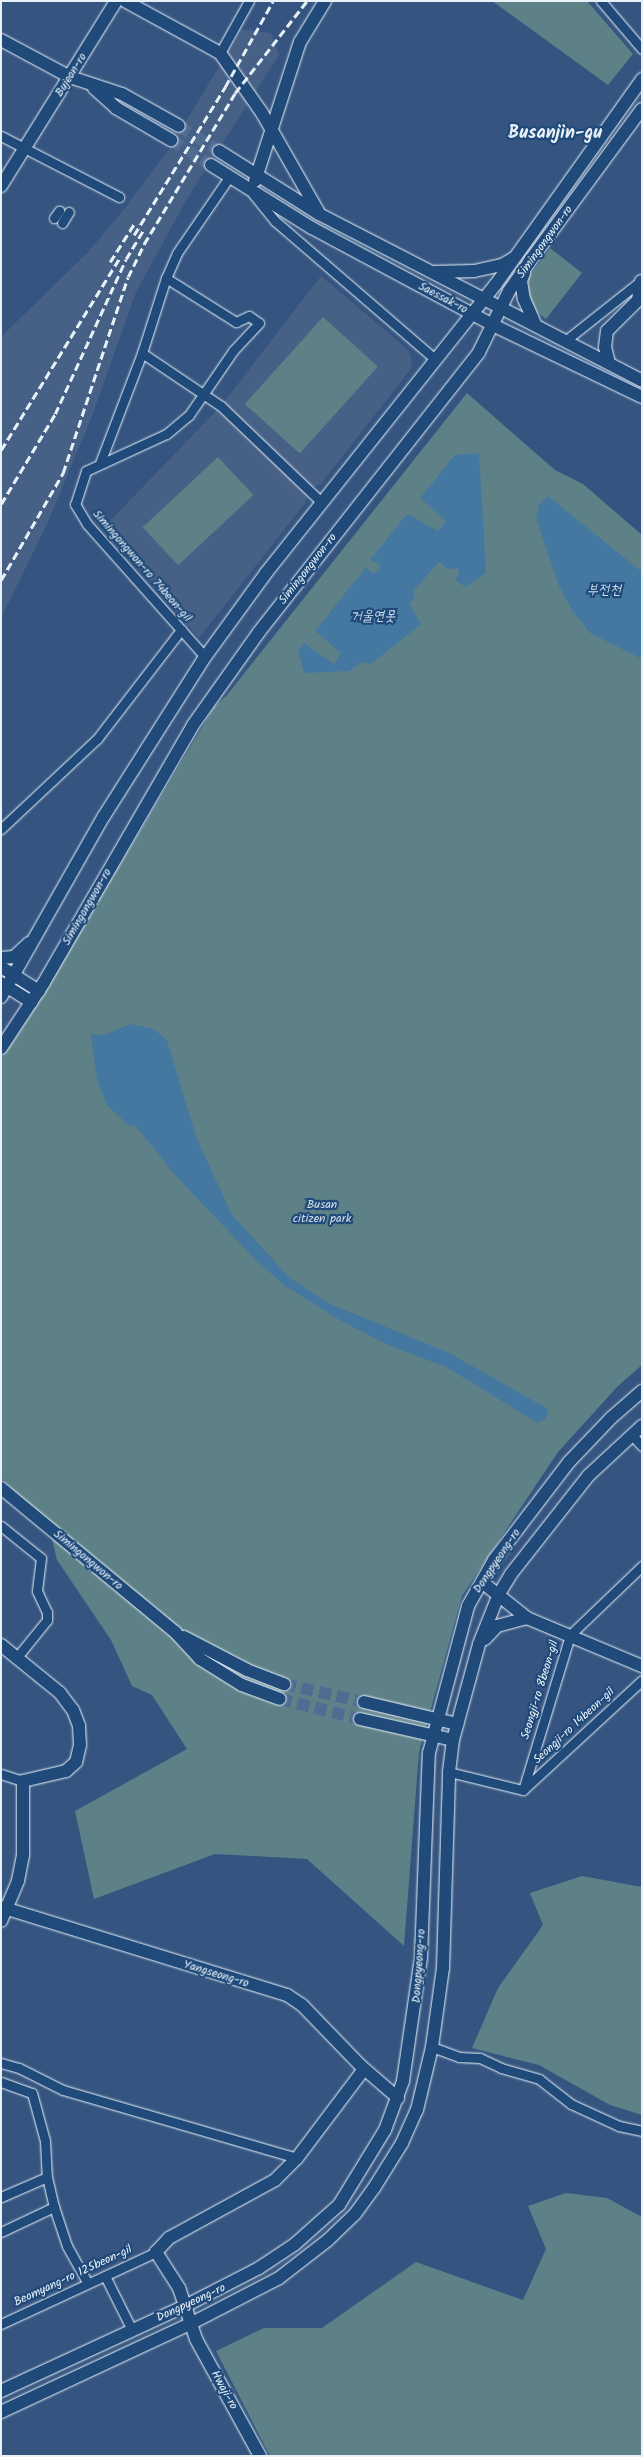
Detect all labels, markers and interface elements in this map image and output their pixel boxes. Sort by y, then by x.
street label: Bujeon-ro [52,51,90,99]
district label: Busanjin-gu [508,123,602,145]
street label: Simingongwon-ro [514,203,576,281]
street label: Saessak-ro [416,279,470,317]
street label: Simingongwon-ro 74beon-gil [89,507,195,625]
street label: Simingongwon-ro [276,531,340,607]
water label: 부전천 [587,582,621,598]
water label: 거울연못 [350,608,396,624]
street label: Simingongwon-ro [59,866,115,948]
park label: Busan citizen park [293,1198,351,1226]
street label: Dongpyeong-ro [470,1526,524,1596]
street label: Simingongwon-ro [50,1527,126,1593]
street label: Seongji-ro 8beon-gil [518,1639,562,1741]
street label: Seongji-ro 14beon-gil [530,1685,618,1767]
street label: Dongpyeong-ro [409,1928,429,2004]
street label: Yangseong-ro [182,1957,250,1991]
street label: Beomyang-ro 125beon-gil [12,2242,134,2310]
street label: Dongpyeong-ro [154,2281,228,2325]
street label: Hwaji-ro [207,2368,241,2412]

